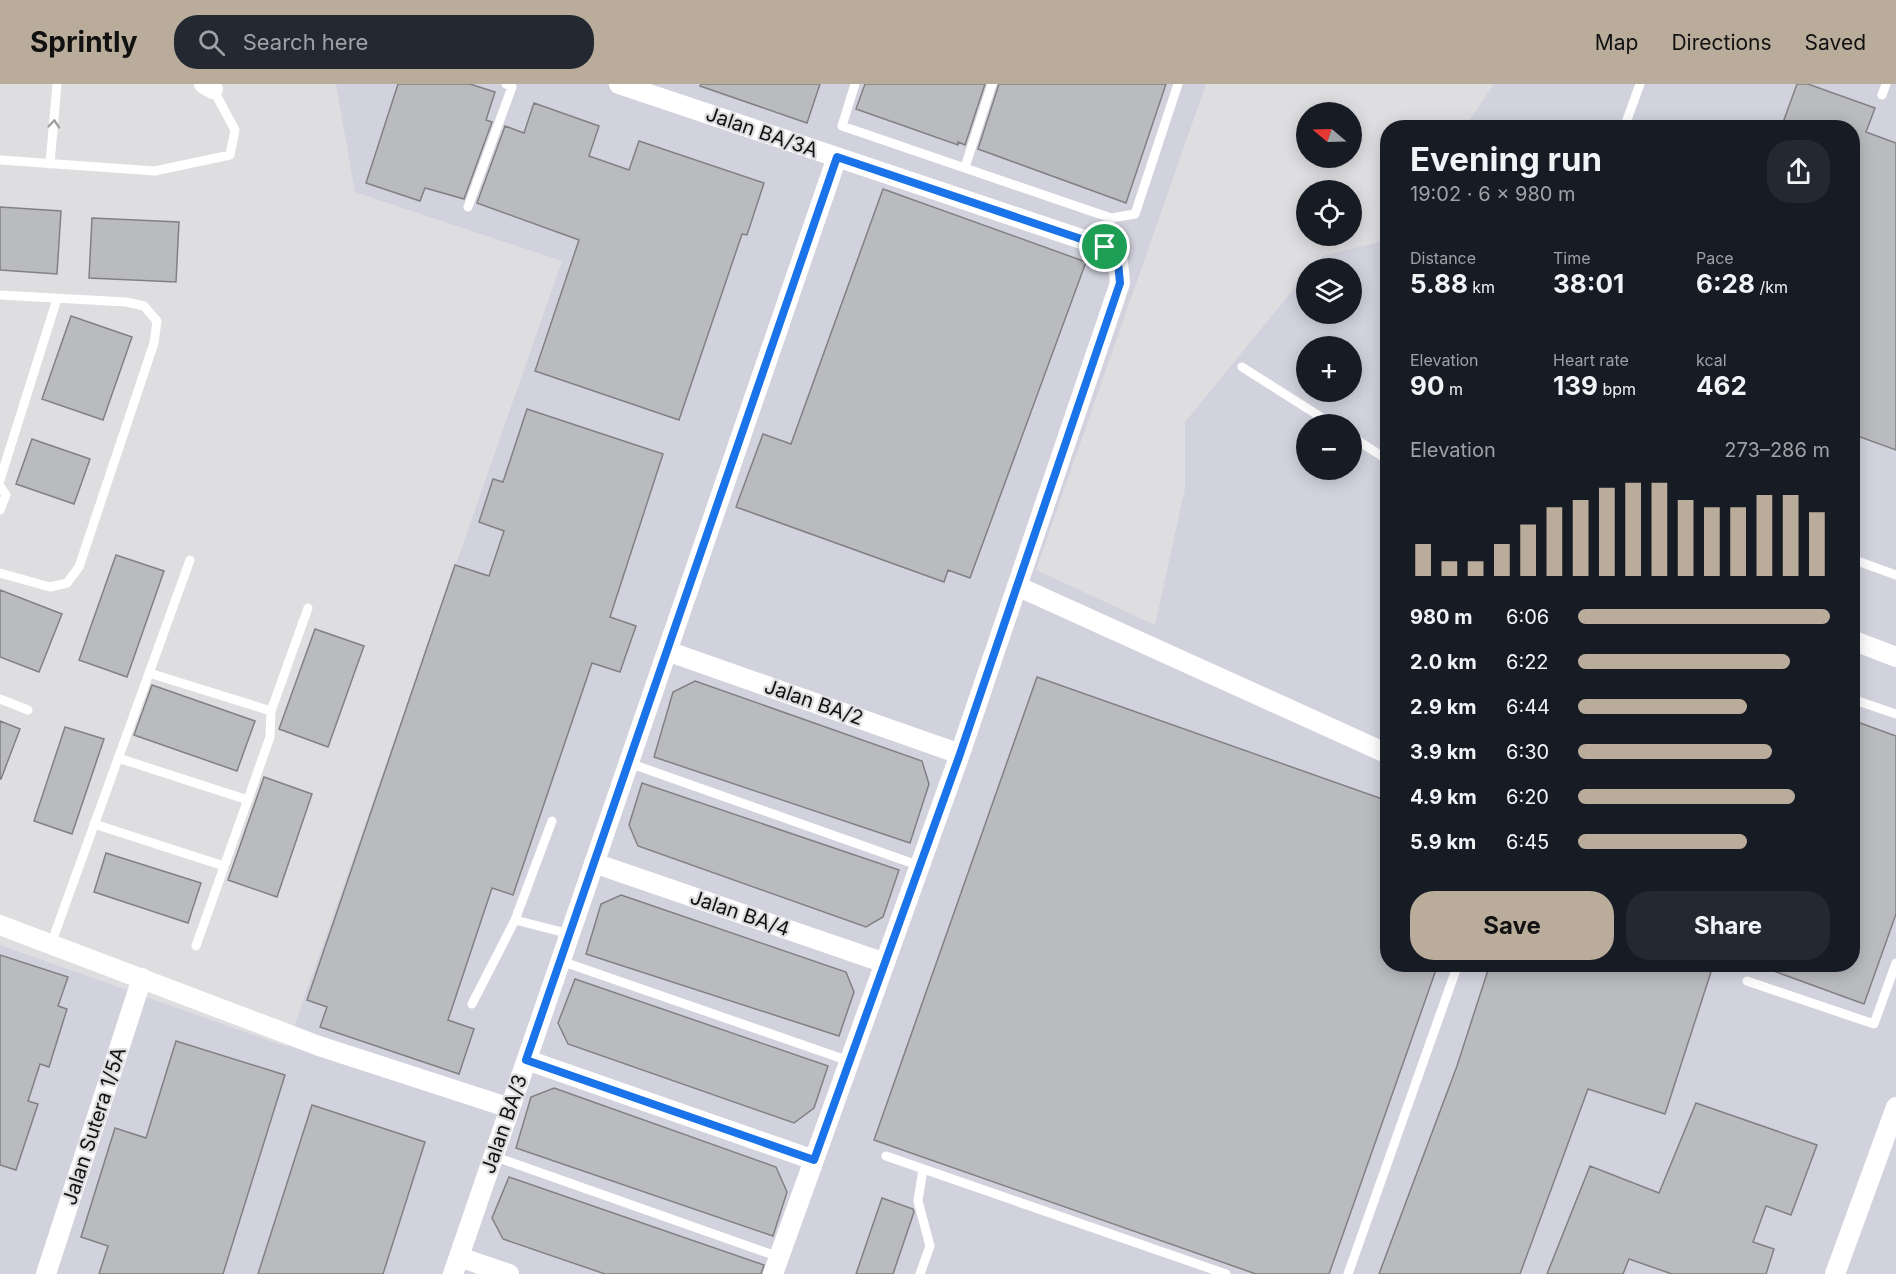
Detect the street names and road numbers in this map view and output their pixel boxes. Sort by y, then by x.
street label: Jalan BA/3A [703,102,821,162]
street label: Jalan BA/2 [761,674,867,730]
street label: Jalan BA/4 [687,885,793,941]
street label: Jalan Sutera 1/5A [57,1044,131,1208]
street label: Jalan BA/3 [476,1071,532,1177]

